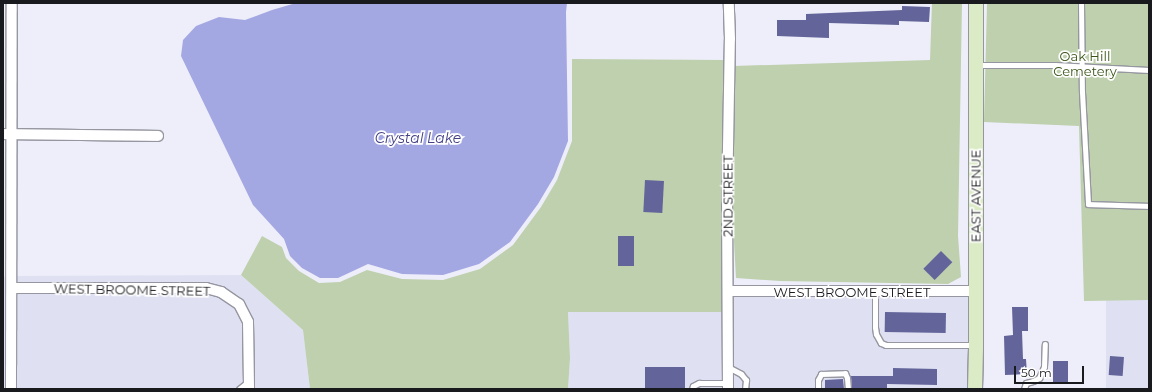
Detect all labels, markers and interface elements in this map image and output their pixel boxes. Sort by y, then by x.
park label: Oak Hill Cemetery [1053,49,1117,80]
water label: Crystal Lake [375,130,461,146]
street label: EAST AVENUE [968,150,984,242]
street label: 2ND STREET [720,155,736,237]
street label: WEST BROOME STREET [53,281,211,299]
street label: WEST BROOME STREET [774,284,930,300]
scale bar [1016,358,1086,384]
text: 50 m [1021,365,1052,380]

